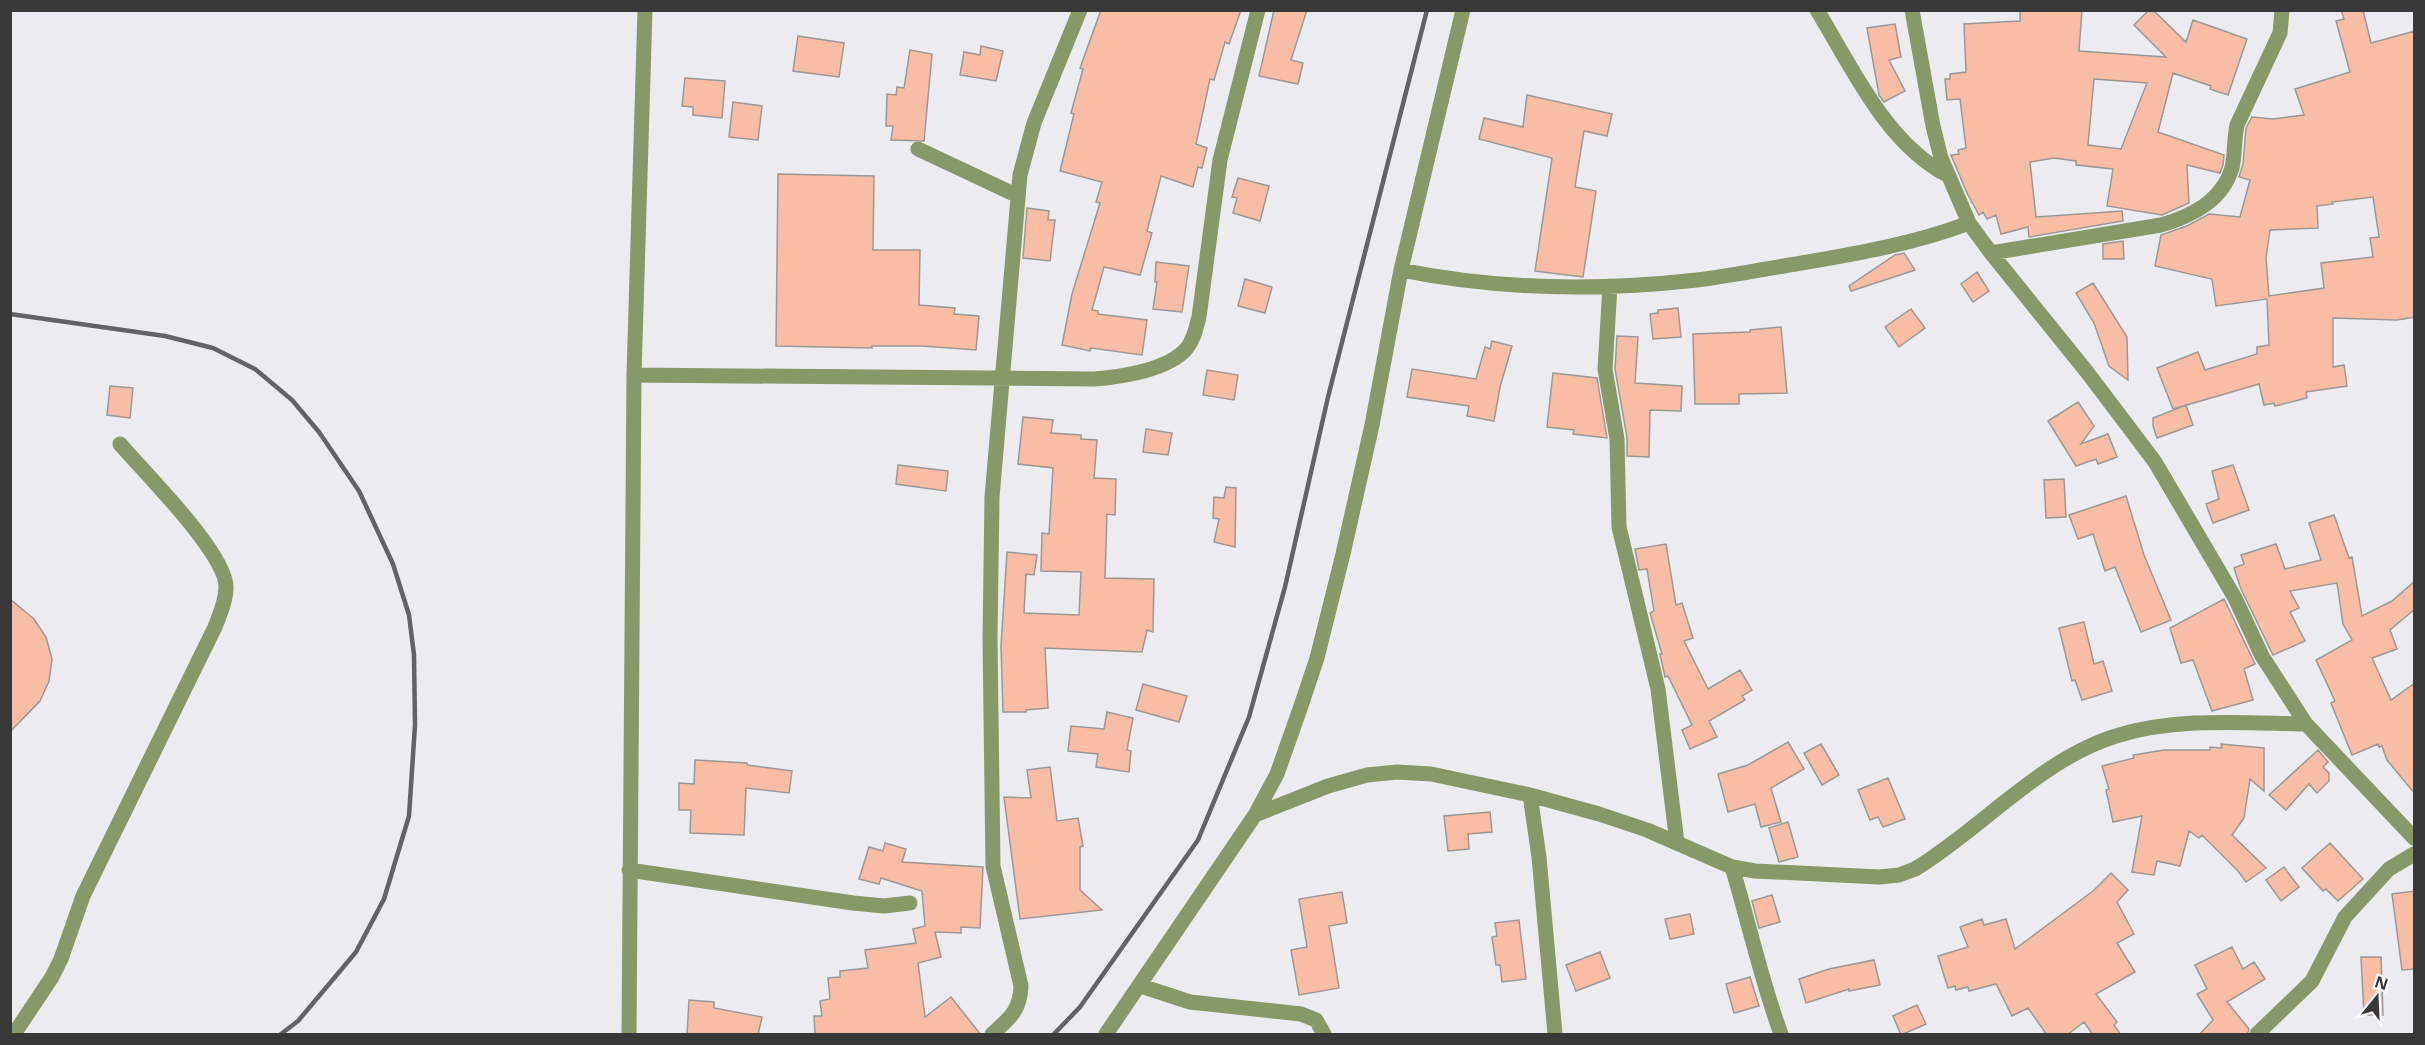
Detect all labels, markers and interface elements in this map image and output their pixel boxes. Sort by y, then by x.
north arrow [2347,967,2407,1027]
text: N [2372,970,2391,995]

